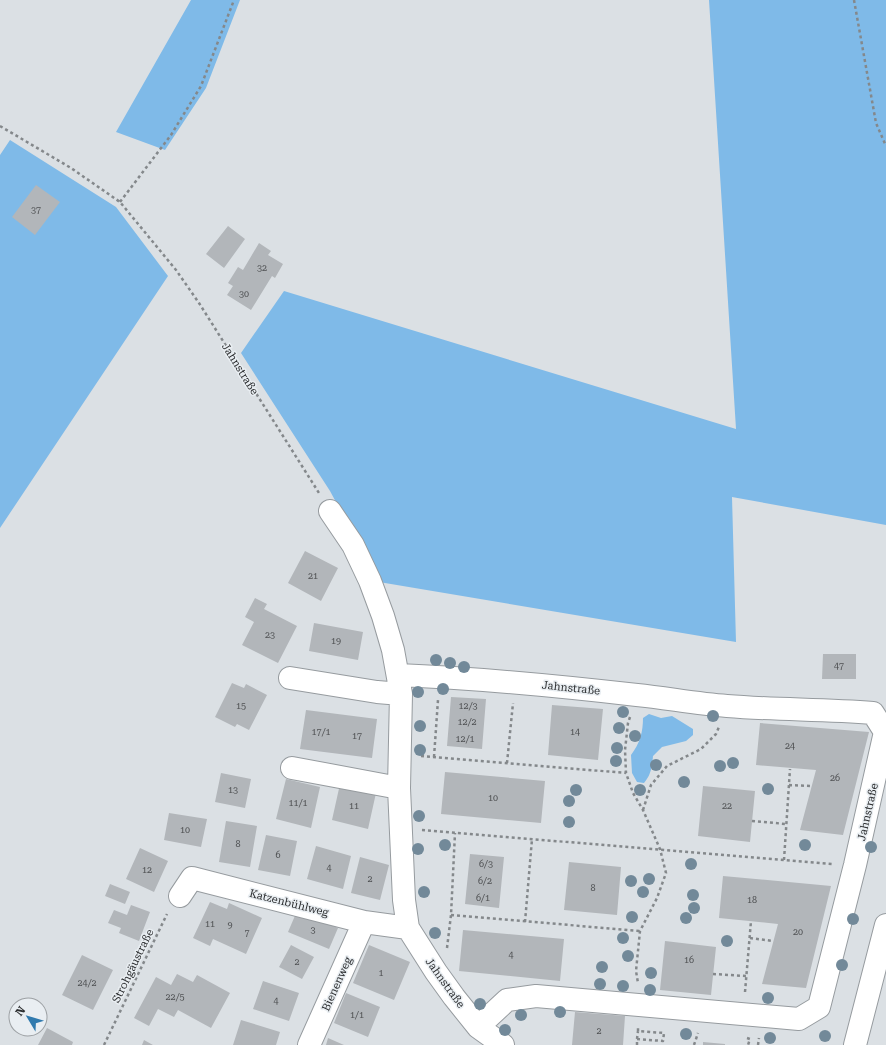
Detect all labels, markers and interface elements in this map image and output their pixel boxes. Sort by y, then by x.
house number: 37 [31,205,41,215]
house number: 32 [257,263,267,273]
house number: 30 [239,289,249,299]
street label: Jahnstraße [219,341,261,397]
house number: 21 [308,571,318,581]
house number: 23 [265,630,275,640]
house number: 19 [331,636,341,646]
house number: 47 [834,661,844,671]
street label: Jahnstraße [541,678,601,698]
house number: 15 [236,701,246,711]
house number: 12/3 [459,701,477,711]
house number: 12/2 [458,717,476,727]
house number: 17/1 [312,727,330,737]
house number: 14 [570,727,580,737]
house number: 17 [352,731,362,741]
house number: 12/1 [456,734,474,744]
house number: 24 [785,741,795,751]
house number: 26 [830,773,840,783]
street label: Jahnstraße [855,782,881,842]
house number: 13 [228,785,238,795]
house number: 10 [488,793,498,803]
house number: 11/1 [289,798,307,808]
house number: 11 [349,801,359,811]
house number: 22 [722,801,732,811]
house number: 10 [180,825,190,835]
house number: 8 [235,839,241,849]
house number: 6 [275,850,281,860]
house number: 6/3 [479,859,493,869]
house number: 4 [326,863,332,873]
house number: 12 [142,865,152,875]
house number: 2 [367,874,373,884]
house number: 6/2 [478,876,492,886]
house number: 8 [590,883,596,893]
street label: Katzenbühlweg [248,887,331,919]
house number: 6/1 [476,893,490,903]
house number: 18 [747,895,757,905]
house number: 11 [205,919,215,929]
house number: 9 [227,920,233,930]
house number: 3 [310,925,316,935]
street label: Strohgäustraße [109,927,157,1005]
house number: 20 [793,927,803,937]
house number: 7 [244,928,250,938]
house number: 4 [508,950,514,960]
street label: Bienenweg [319,954,355,1013]
street label: Jahnstraße [422,955,468,1011]
house number: 16 [684,955,694,965]
house number: 2 [294,957,300,967]
house number: 1 [378,968,384,978]
house number: 24/2 [78,978,96,988]
house number: 22/5 [166,992,184,1002]
house number: 4 [273,996,279,1006]
north arrow [8,997,48,1037]
text: N [13,1003,29,1018]
house number: 1/1 [350,1010,364,1020]
house number: 2 [596,1026,602,1036]

